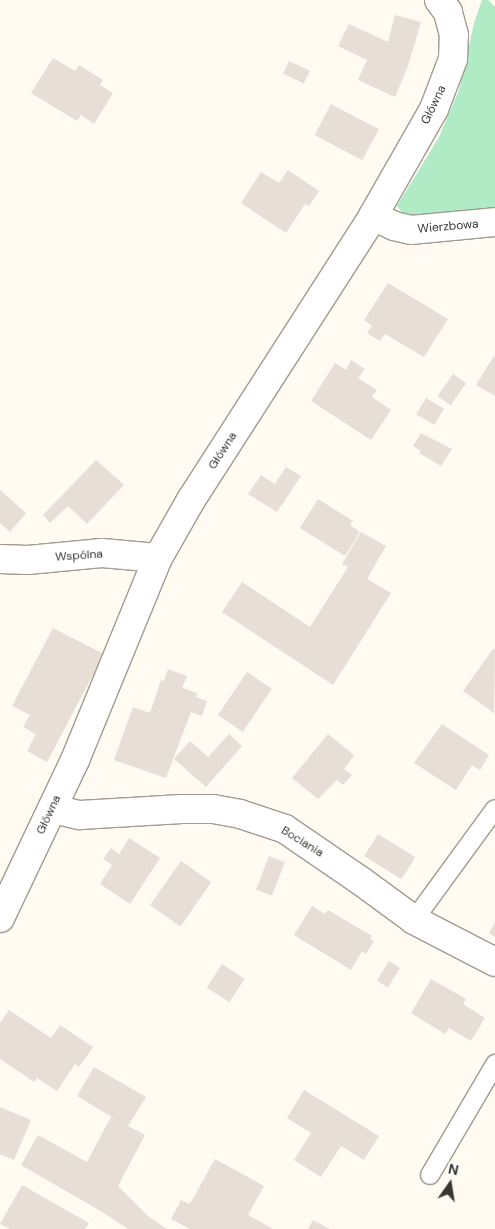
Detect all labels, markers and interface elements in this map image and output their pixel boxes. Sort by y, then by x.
street label: Główna [418,83,450,127]
street label: Wierzbowa [417,217,479,237]
street label: Główna [206,430,240,472]
street label: Wspólna [55,547,103,565]
street label: Główna [34,793,64,837]
street label: Bociania [278,823,326,861]
north arrow [425,1159,475,1209]
text: N [446,1159,460,1179]

